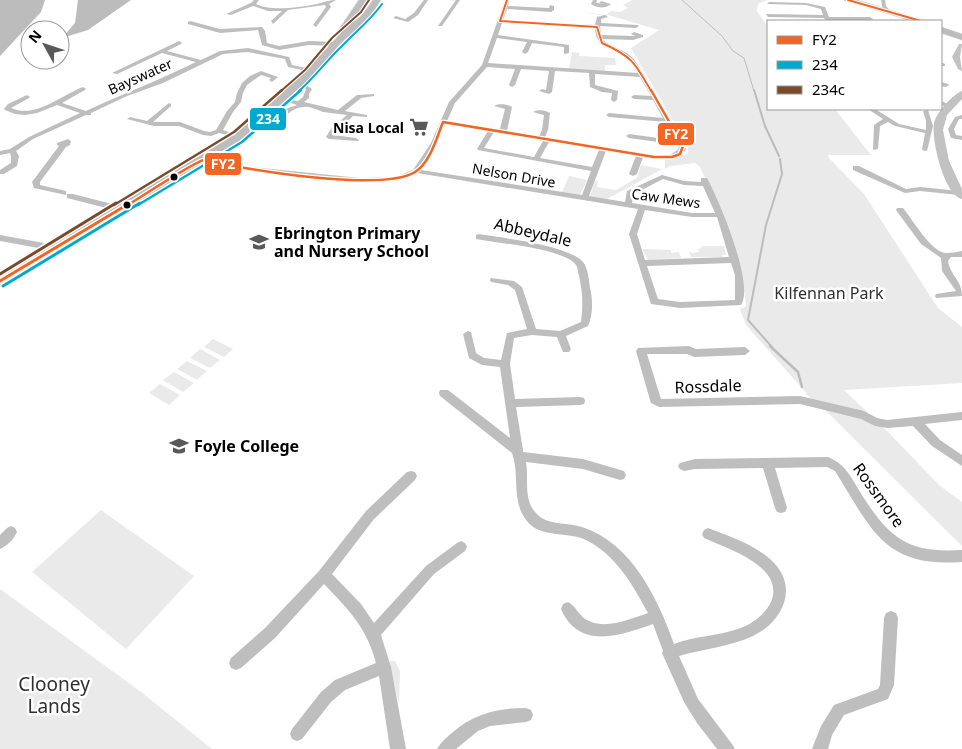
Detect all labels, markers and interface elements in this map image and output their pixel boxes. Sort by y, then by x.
north arrow [20,20,70,70]
legend [767,20,942,110]
text: N [24,26,46,47]
text: FY2 [812,29,837,49]
street label: Bayswater [105,53,175,99]
text: 234 [812,54,838,74]
text: 234c [812,79,845,99]
line badge: 234 [249,107,287,131]
text: 234 [256,109,280,128]
supermarket icon: Nisa Local [408,116,430,138]
place label: Nisa Local [333,118,404,137]
line badge: FY2 [657,122,695,146]
text: FY2 [664,124,688,143]
line badge: FY2 [204,152,242,176]
text: FY2 [211,154,235,173]
street label: Nelson Drive [471,158,557,192]
unlabelled marker [169,172,179,182]
street label: Caw Mews [630,184,702,212]
unlabelled marker [122,200,132,210]
street label: Abbeydale [492,212,574,252]
place label: Ebrington Primary and Nursery School [274,222,429,262]
school or university icon: Ebrington Primary and Nursery School [248,231,270,253]
park label: Kilfennan Park [774,282,884,304]
street label: Rossdale [674,374,742,398]
school or university icon: Foyle College [168,435,190,457]
place label: Foyle College [194,435,299,457]
street label: Rossmore [848,458,910,532]
park label: Clooney Lands [18,671,90,719]

